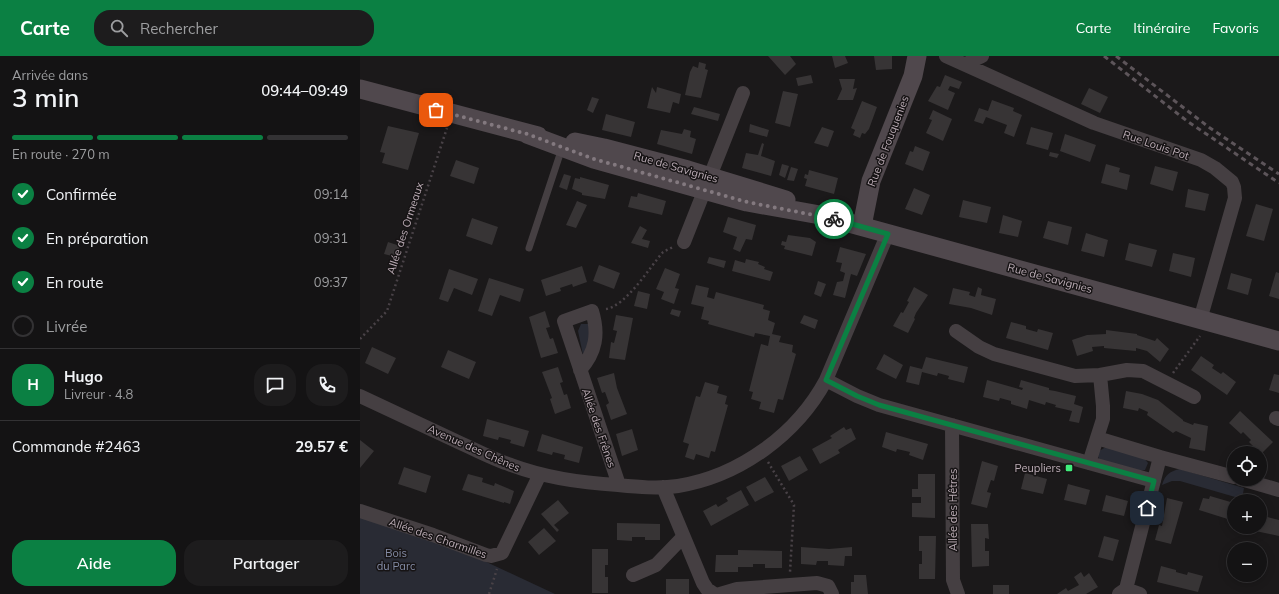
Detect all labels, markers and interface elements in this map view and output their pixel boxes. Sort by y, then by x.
search box [94,10,374,46]
text: Carte [20,16,70,40]
icon: search [108,17,130,39]
text: Rechercher [140,19,218,38]
text: Carte [1076,19,1111,37]
text: Itinéraire [1133,19,1190,37]
text: Favoris [1212,19,1259,37]
text: Arrivée dans [12,67,88,83]
text: 3 min [12,81,80,114]
text: 09:44–09:49 [261,81,348,100]
pin [419,93,453,127]
street label: Rue de Fouquenies [864,94,912,188]
icon: bag [425,99,447,121]
street label: Rue Louis Pot [1121,127,1191,163]
text: En route · 270 m [12,146,110,162]
street label: Rue de Savignies [632,148,720,186]
street label: Allée des Ormeaux [384,180,427,276]
icon: check [12,183,34,205]
text: Confirmée [46,185,117,204]
text: 09:14 [314,186,348,202]
courier [814,199,854,239]
icon: bike [823,208,845,230]
icon: check [12,227,34,249]
text: En préparation [46,229,149,248]
text: 09:31 [314,230,348,246]
street label: Rue de Savignies [1006,260,1094,296]
icon: check [12,271,34,293]
text: En route [46,273,103,292]
text: 09:37 [314,274,348,290]
text: Livrée [46,317,87,336]
button: chat [254,364,296,406]
button: phone [306,364,348,406]
text: Hugo [64,367,103,386]
text: H [27,375,39,394]
text: Livreur · 4.8 [64,386,133,402]
street label: Allée des Frênes [579,387,619,469]
street label: Avenue des Chênes [426,421,522,475]
text: Commande #2463 [12,437,141,456]
text: 29.57 € [295,437,348,456]
map controls [1227,446,1267,582]
button: locate [1227,446,1267,486]
place label: Peupliers [1015,461,1061,475]
marker: Peupliers [1064,463,1074,473]
street label: Allée des Hêtres [946,469,960,551]
pin [1130,491,1164,525]
button: + [1227,494,1267,534]
icon: home [1136,497,1158,519]
street label: Allée des Charmilles [387,515,489,561]
button: Aide [12,540,176,586]
button: Partager [184,540,348,586]
button: − [1227,542,1267,582]
park label: Bois du Parc [377,546,416,573]

